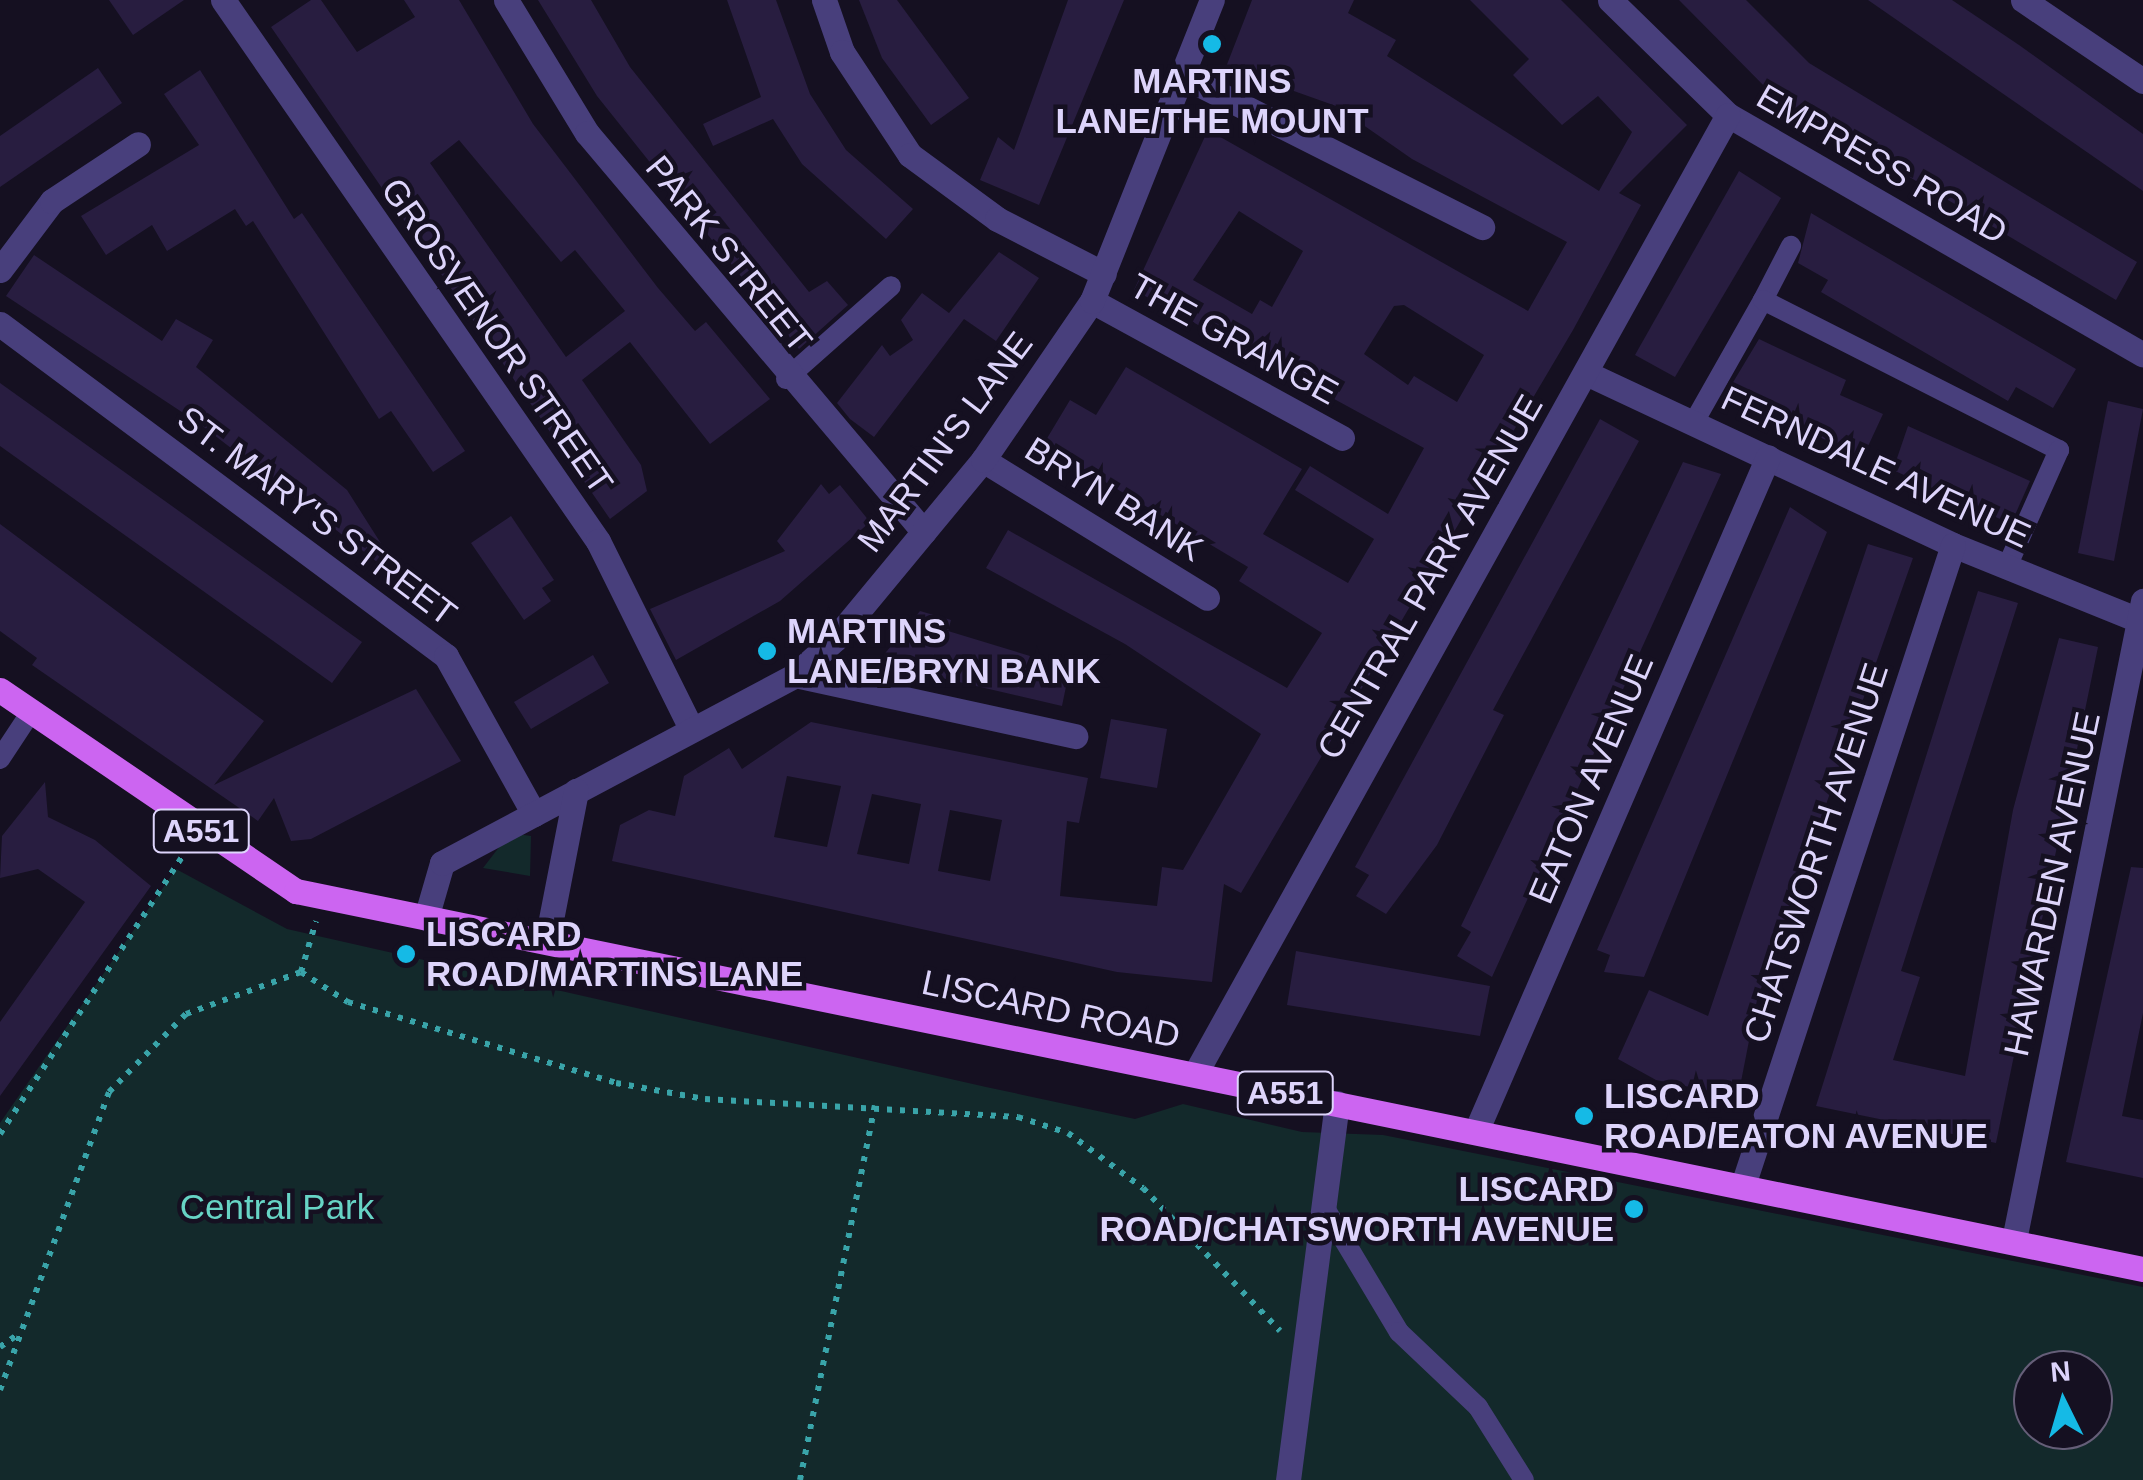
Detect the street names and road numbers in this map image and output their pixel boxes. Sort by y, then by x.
street label: EMPRESS ROAD [1749,75,2015,253]
street label: PARK STREET [637,147,821,361]
street label: GROSVENOR STREET [372,170,622,502]
street label: THE GRANGE [1123,265,1345,413]
street label: MARTIN'S LANE [849,324,1041,560]
street label: FERNDALE AVENUE [1714,377,2038,557]
street label: CENTRAL PARK AVENUE [1308,386,1552,768]
street label: ST. MARY'S STREET [169,397,465,635]
street label: BRYN BANK [1017,428,1211,570]
street label: EATON AVENUE [1519,647,1663,911]
street label: CHATSWORTH AVENUE [1734,657,1898,1049]
street label: HAWARDEN AVENUE [1995,707,2109,1061]
road number: A551 [151,804,251,858]
street label: LISCARD ROAD [918,961,1184,1057]
road number: A551 [1235,1066,1335,1120]

